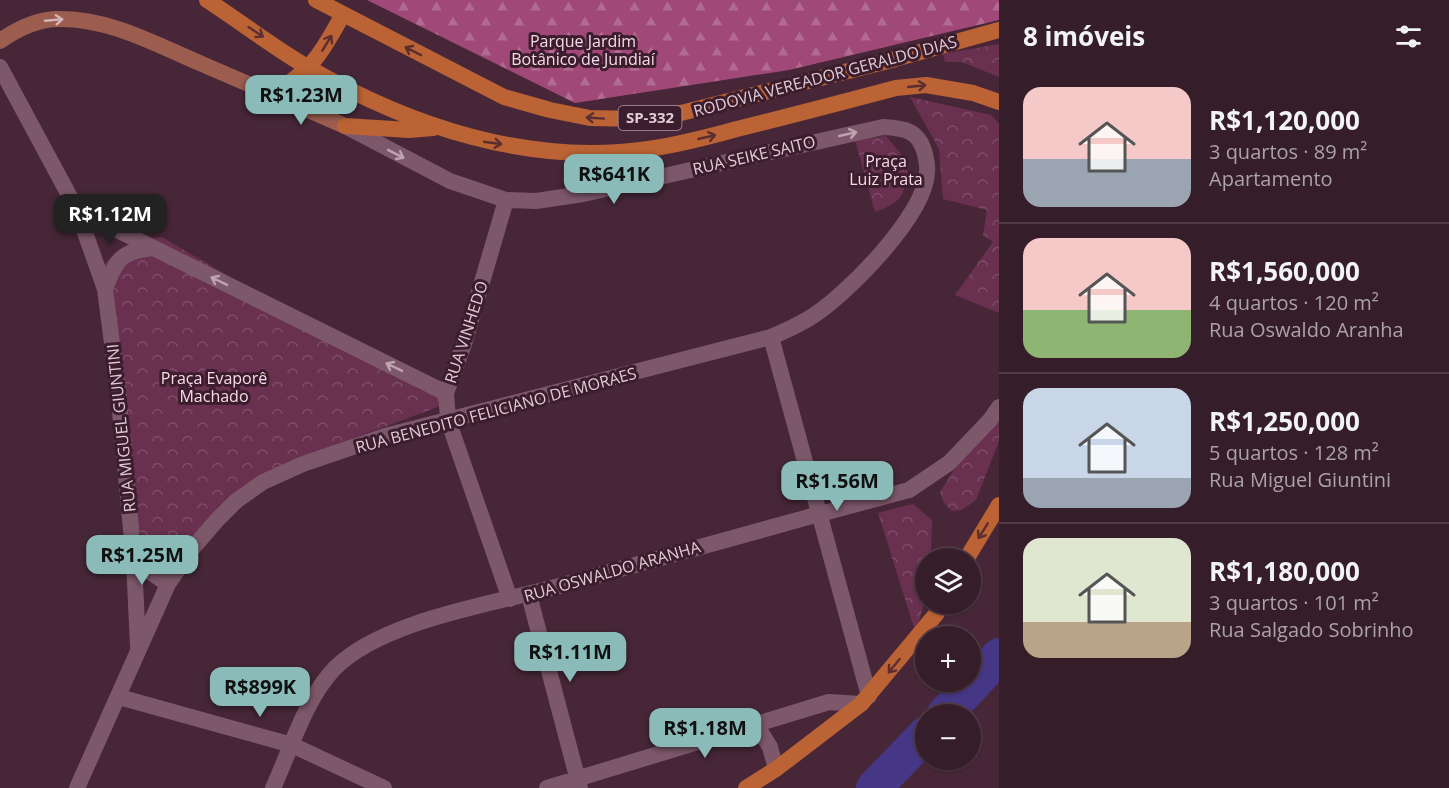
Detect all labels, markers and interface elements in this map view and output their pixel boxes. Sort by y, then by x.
one-way arrow [43,14,63,25]
text: 8 imóveis [1023,18,1145,54]
icon: filters [1392,20,1425,53]
one-way arrow [247,27,264,39]
park label: Parque Jardim Botânico de Jundiaí [511,30,656,70]
street label: RODOVIA VEREADOR GERALDO DIAS [691,30,959,122]
one-way arrow [320,35,333,52]
one-way arrow [405,45,423,56]
pin: R$1.23M [246,75,356,126]
one-way arrow [907,80,927,91]
text: R$1.23M [259,81,343,108]
text: R$1,120,000 [1209,102,1360,138]
road number: SP-332 [618,106,682,130]
icon: home [1071,111,1143,183]
one-way arrow [585,112,605,123]
one-way arrow [838,128,857,140]
street label: RUA SEIKE SAITO [690,130,818,180]
one-way arrow [698,130,717,142]
one-way arrow [483,137,503,148]
text: 3 quartos · 89 m² [1209,138,1367,165]
one-way arrow [387,149,405,160]
park label: Praça Luiz Prata [849,150,923,190]
pin: R$641K [565,154,663,205]
text: R$641K [578,160,650,187]
text: Apartamento [1209,165,1333,192]
pin: R$1.12M [55,194,165,245]
text: R$1.12M [68,200,152,227]
text: R$1,560,000 [1209,253,1360,289]
icon: home [1071,262,1143,334]
one-way arrow [210,274,228,286]
street label: RUA VINHEDO [439,278,493,386]
text: 4 quartos · 120 m² [1209,289,1379,316]
text: Rua Oswaldo Aranha [1209,316,1404,343]
street label: RUA MIGUEL GIUNTINI [101,343,141,513]
one-way arrow [385,360,403,372]
street label: RUA BENEDITO FELICIANO DE MORAES [353,362,639,458]
park label: Praça Evaporê Machado [161,367,267,407]
text: R$1,250,000 [1209,403,1360,439]
icon: home [1071,412,1143,484]
text: 5 quartos · 128 m² [1209,439,1379,466]
pin: R$1.56M [782,461,892,512]
text: Rua Miguel Giuntini [1209,466,1391,493]
text: R$1.56M [795,467,879,494]
one-way arrow [976,522,988,539]
pin: R$1.25M [87,535,197,586]
street label: RUA OSWALDO ARANHA [521,535,704,607]
text: R$1.25M [100,541,184,568]
map controls [915,548,981,770]
button: layers [915,548,981,614]
text: R$1,180,000 [1209,553,1360,589]
icon: home [1071,562,1143,634]
text: 3 quartos · 101 m² [1209,589,1379,616]
text: Rua Salgado Sobrinho [1209,616,1414,643]
button: + [915,626,981,692]
pin: R$1.11M [515,632,625,683]
text: R$1.11M [528,638,612,665]
one-way arrow [887,658,900,674]
pin: R$899K [211,667,309,718]
text: R$899K [224,673,296,700]
button: − [915,704,981,770]
pin: R$1.18M [650,708,760,759]
text: R$1.18M [663,714,747,741]

